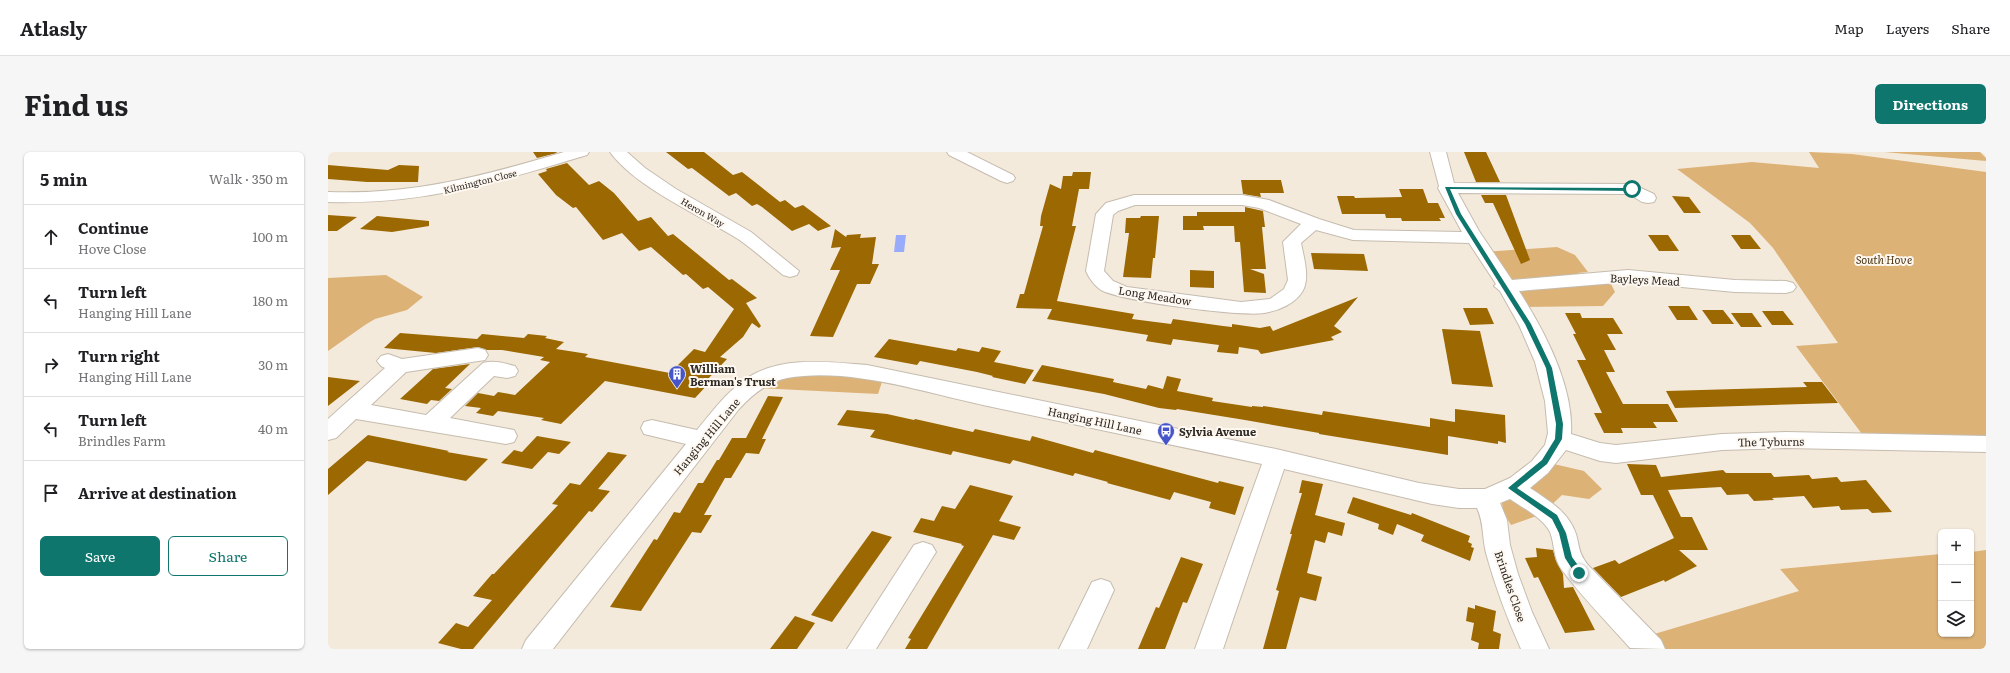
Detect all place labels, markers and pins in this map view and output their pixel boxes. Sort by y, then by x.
place label: William Berman's Trust [690,360,776,389]
building icon: William Berman's Trust [667,364,687,389]
bus stop icon: Sylvia Avenue [1156,421,1176,446]
place label: Sylvia Avenue [1179,423,1256,439]

